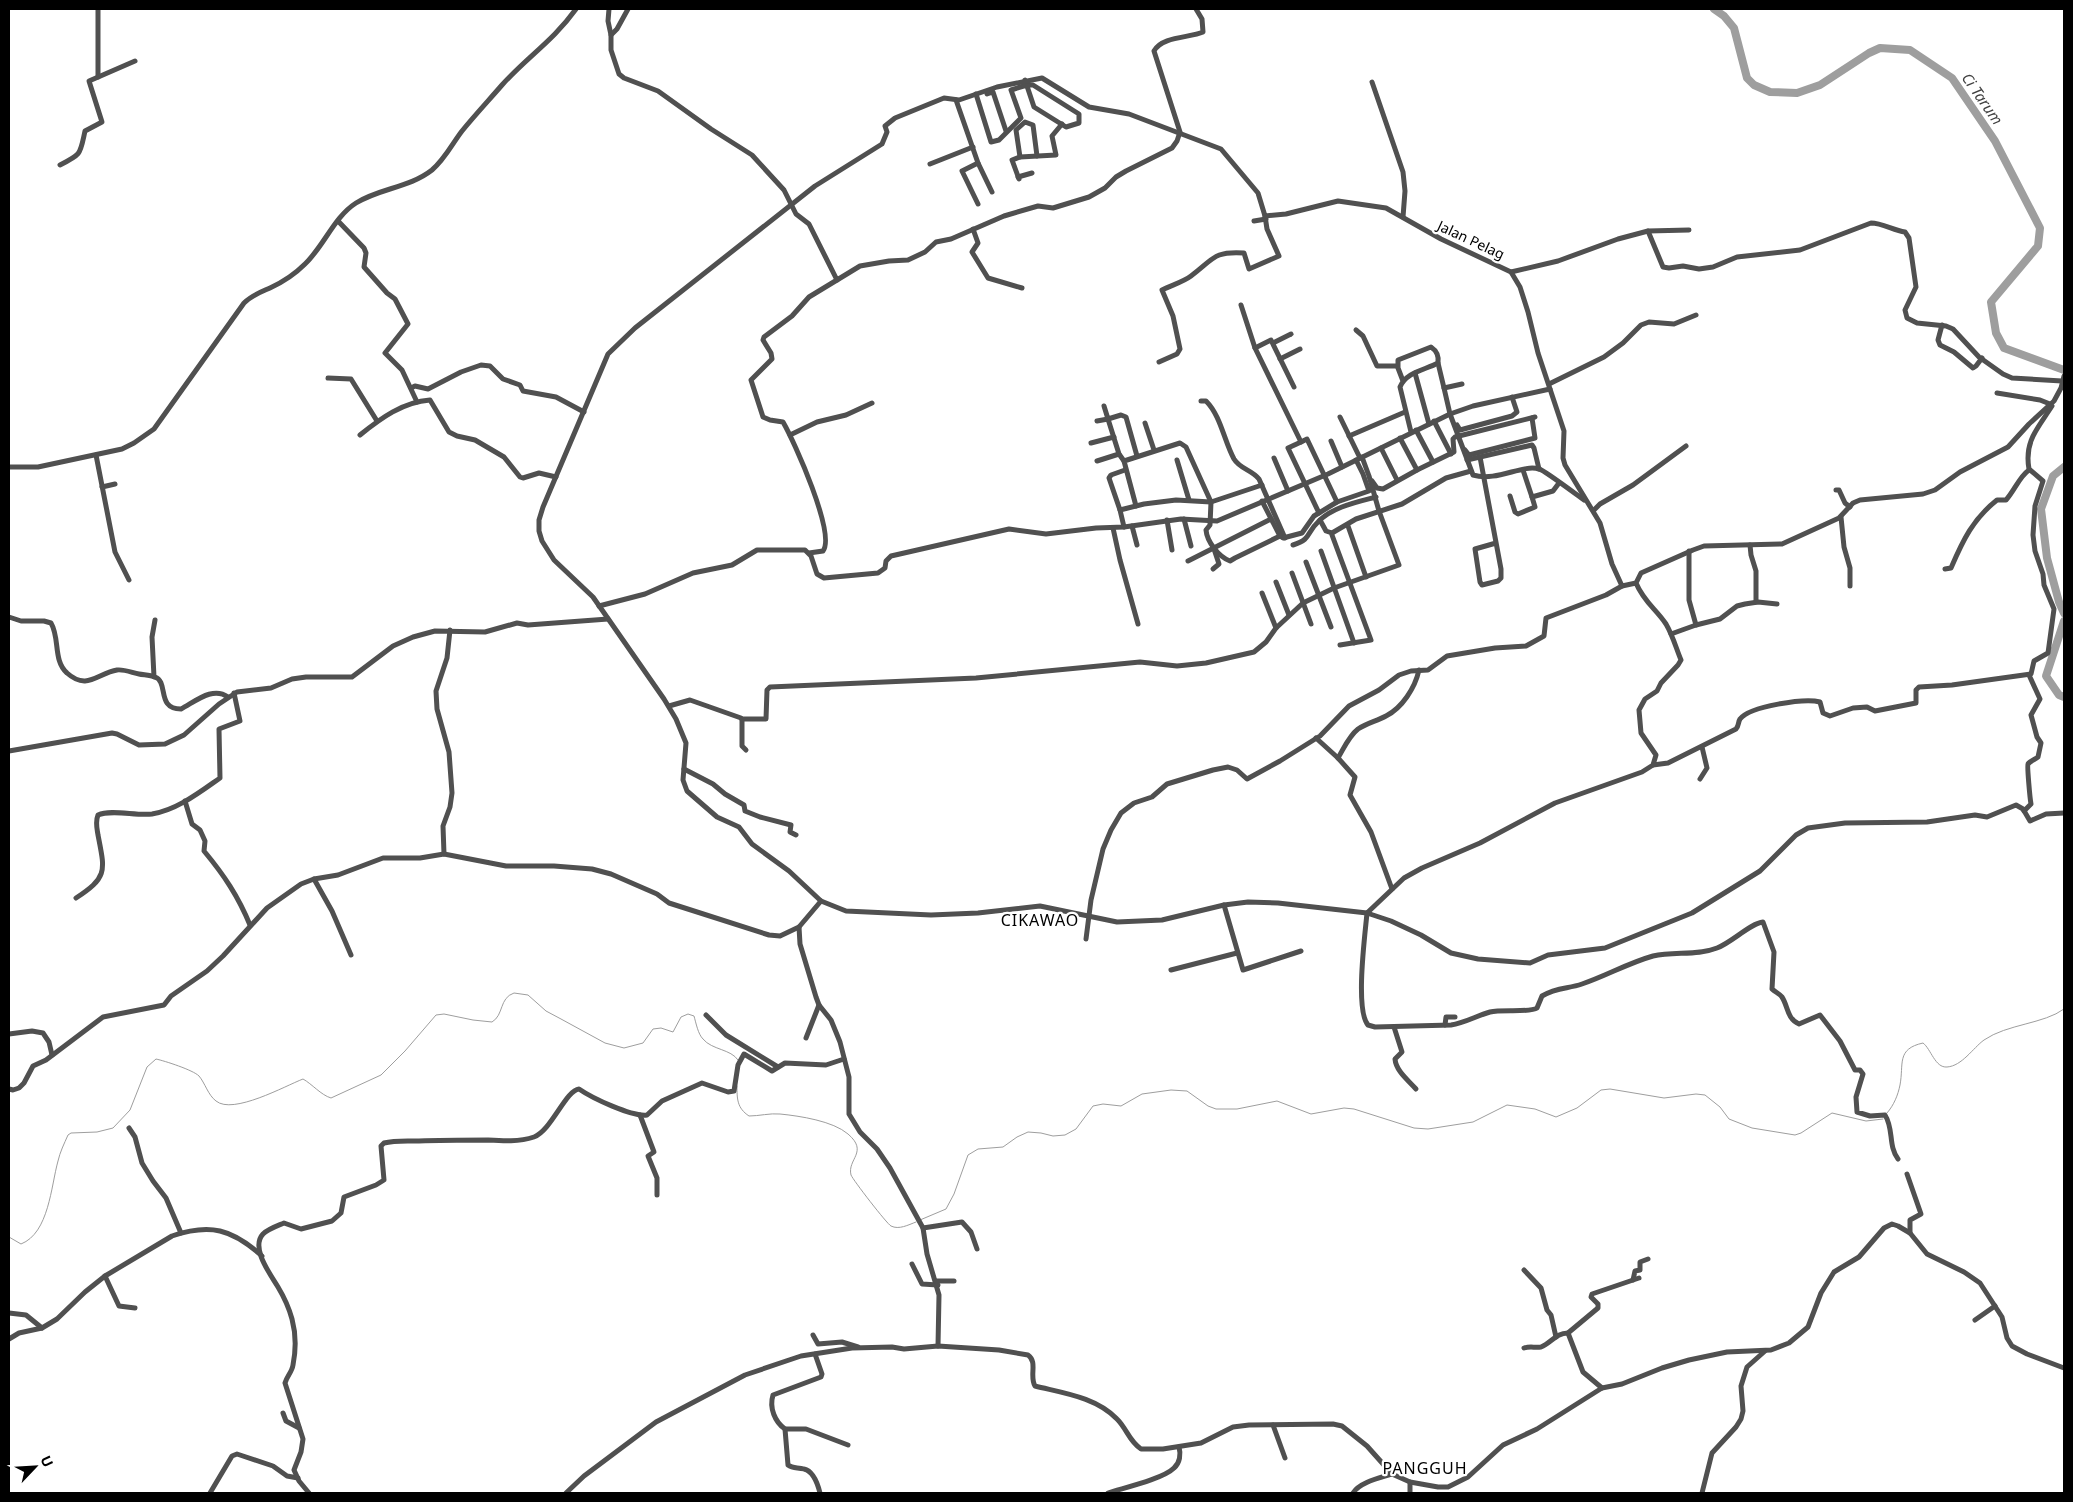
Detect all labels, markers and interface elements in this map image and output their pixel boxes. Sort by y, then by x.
water label: Ci Tarum [1958,68,2008,128]
street label: Jalan Pelag [1433,215,1508,263]
district label: CIKAWAO [1001,909,1079,931]
north arrow [10,1442,60,1492]
text: U [36,1452,58,1470]
district label: PANGGUH [1382,1457,1468,1479]

